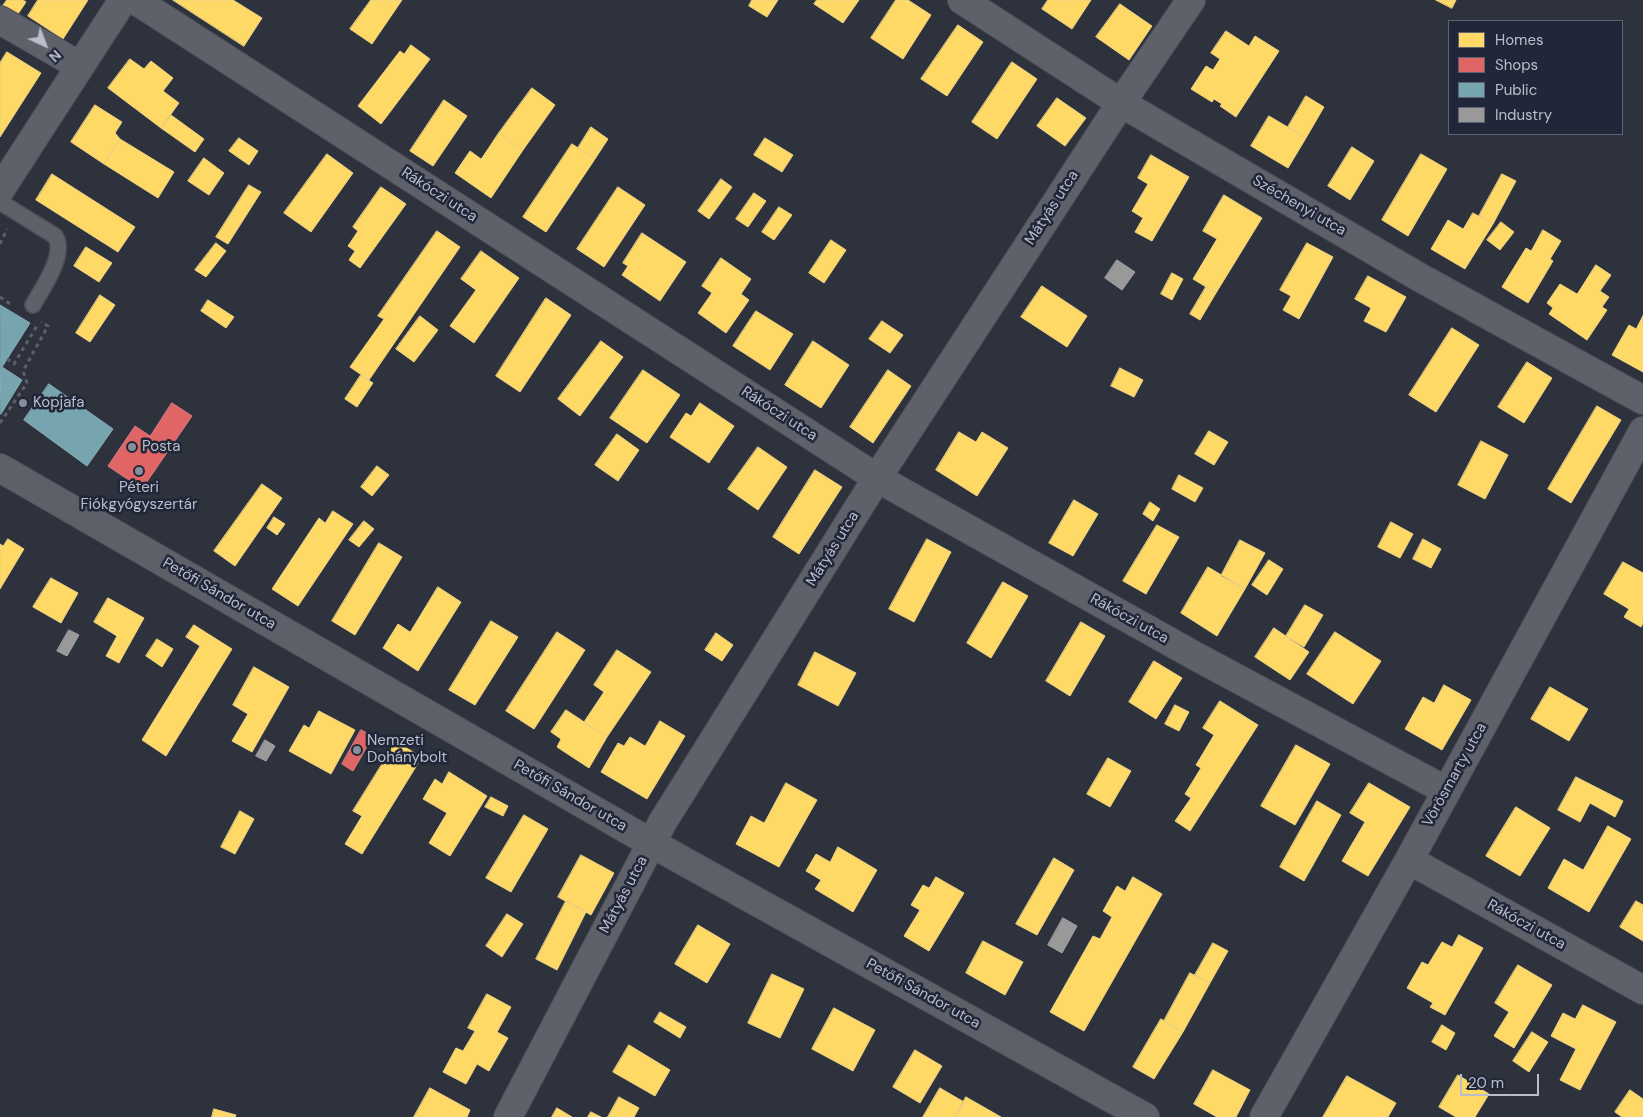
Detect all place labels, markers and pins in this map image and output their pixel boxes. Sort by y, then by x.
place label: Kopjafa [33,394,84,412]
marker: Kopjafa [17,397,29,409]
place label: Posta [142,438,180,456]
marker: Posta [126,441,138,453]
marker: Péteri Fiókgyógyszertár [133,465,145,477]
place label: Péteri Fiókgyógyszertár [81,479,197,514]
place label: Nemzeti Dohánybolt [367,732,447,767]
marker: Nemzeti Dohánybolt [351,744,363,756]

